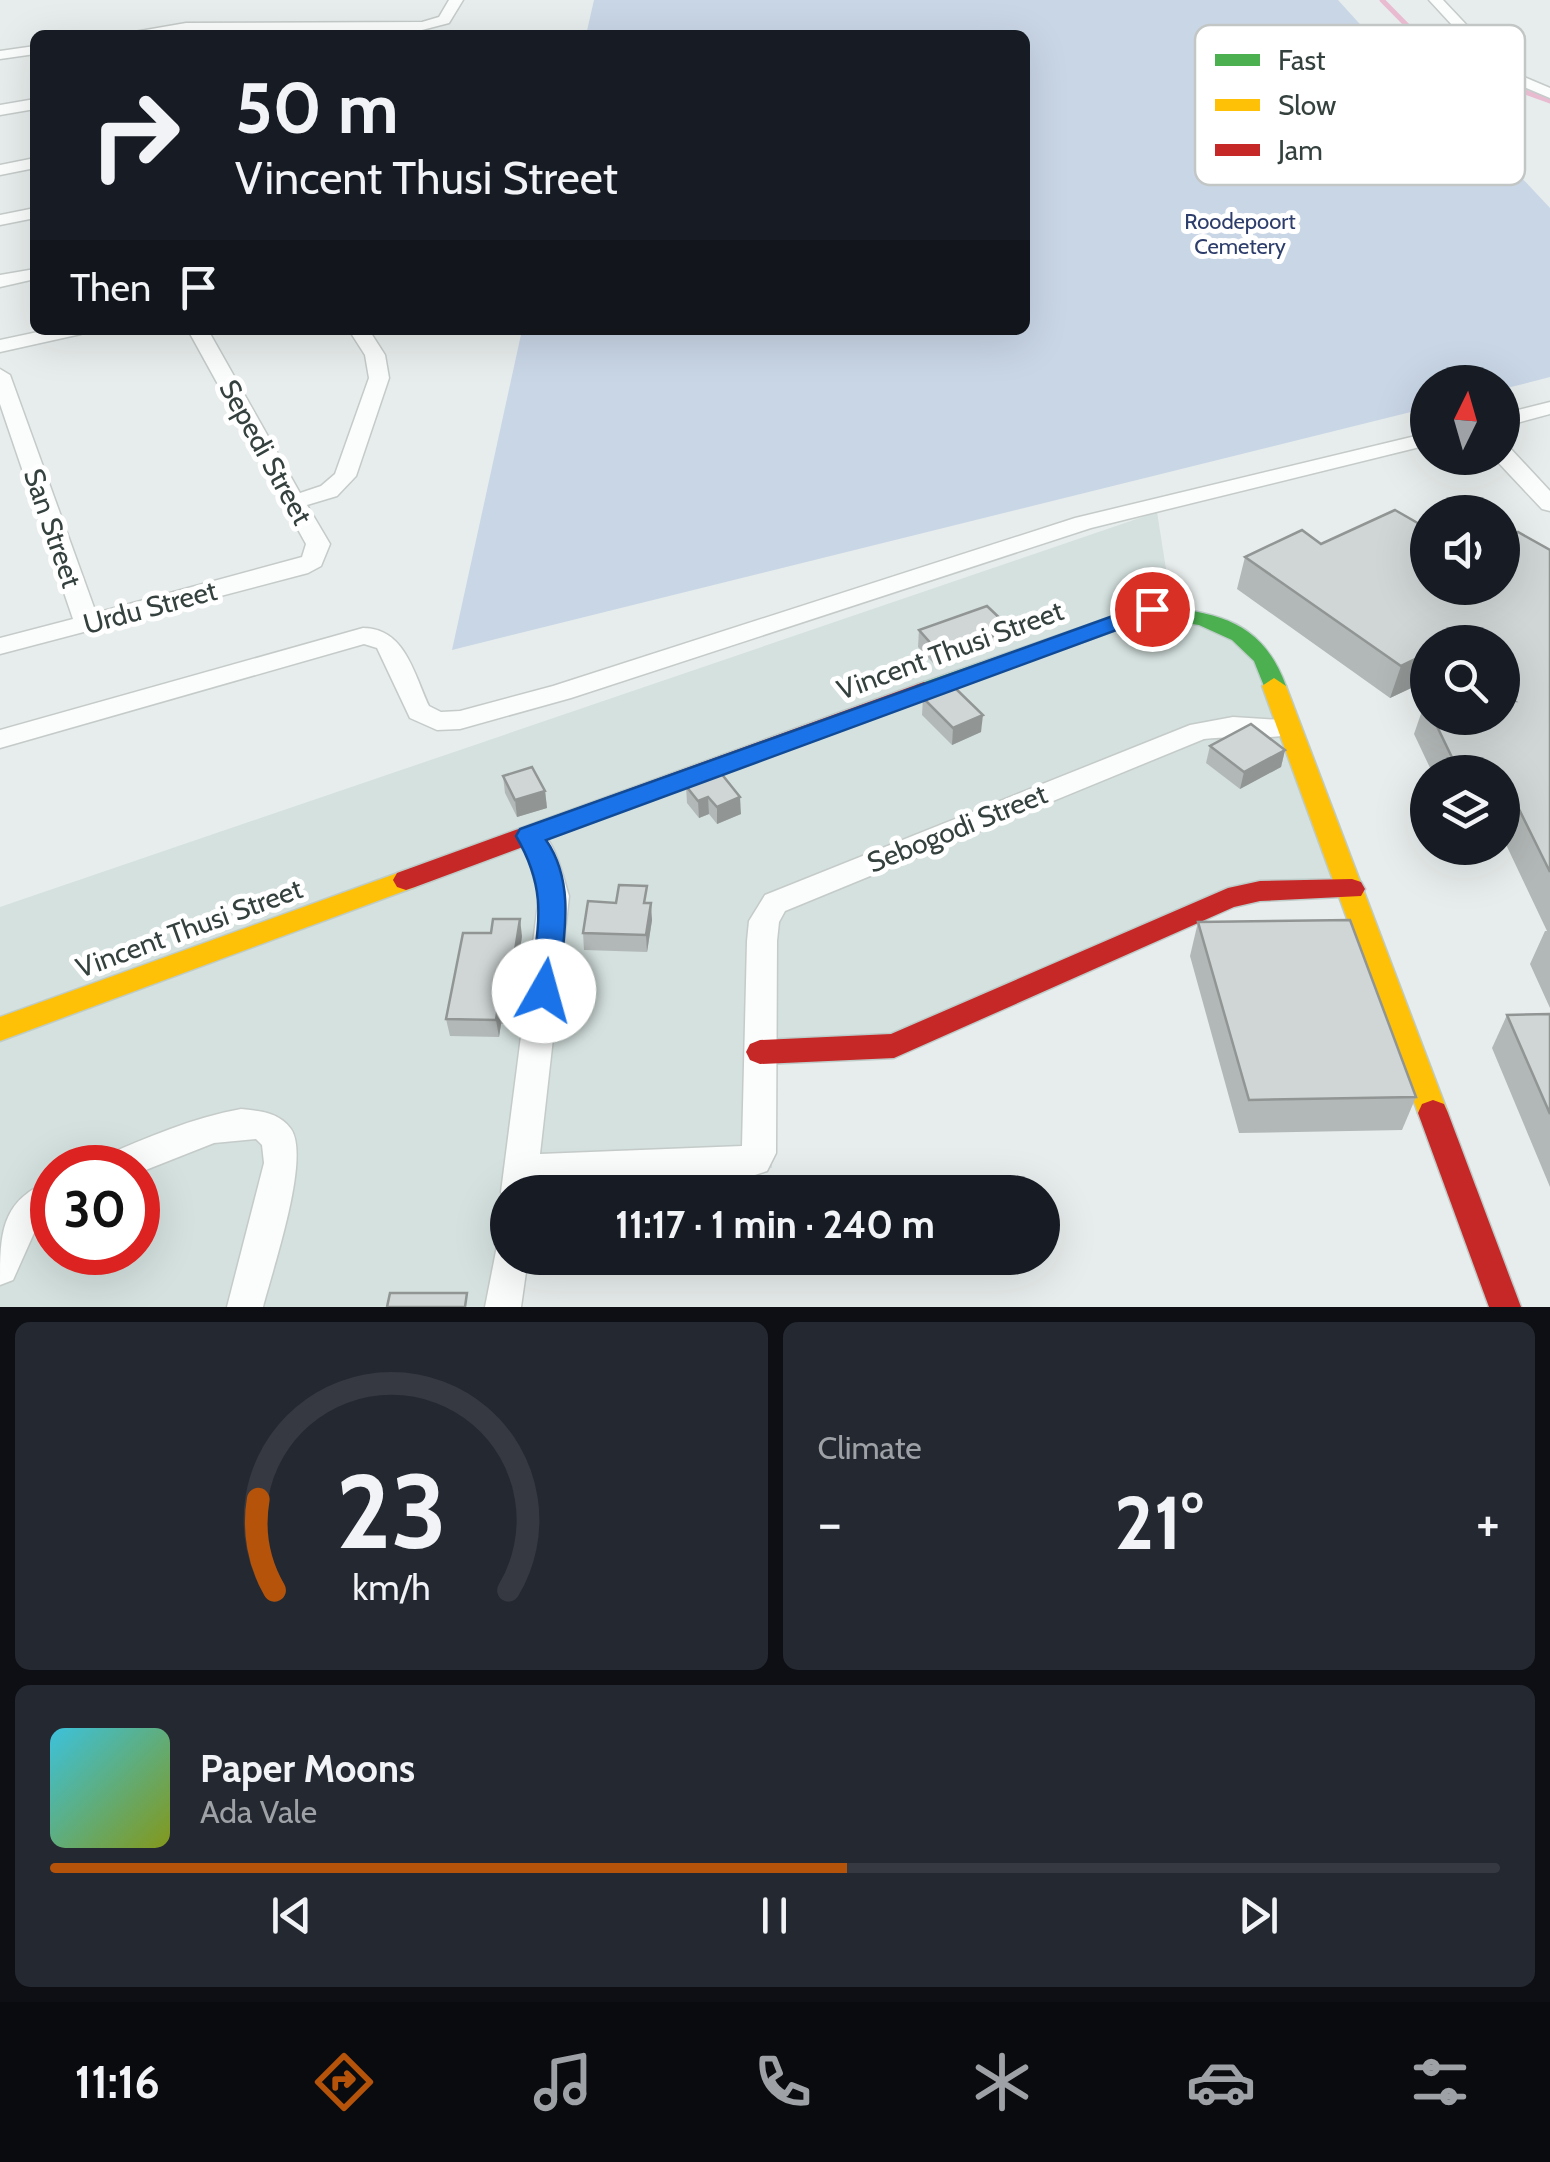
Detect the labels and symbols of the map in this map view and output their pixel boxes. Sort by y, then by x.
legend [1195,25,1525,185]
text: Fast [1278,43,1326,77]
text: Slow [1278,88,1336,122]
text: Jam [1277,133,1323,167]
park label: Roodepoort Cemetery [1184,208,1296,260]
north arrow [1410,365,1520,475]
street label: Sepedi Street [212,374,320,530]
street label: San Street [17,464,89,592]
pin [1110,567,1195,652]
street label: Urdu Street [80,573,220,641]
street label: Vincent Thusi Street [832,593,1068,707]
street label: Sebogodi Street [862,777,1052,879]
street label: Vincent Thusi Street [71,871,307,985]
position arrow [492,939,596,1043]
speed limit sign: 30 [30,1145,160,1275]

